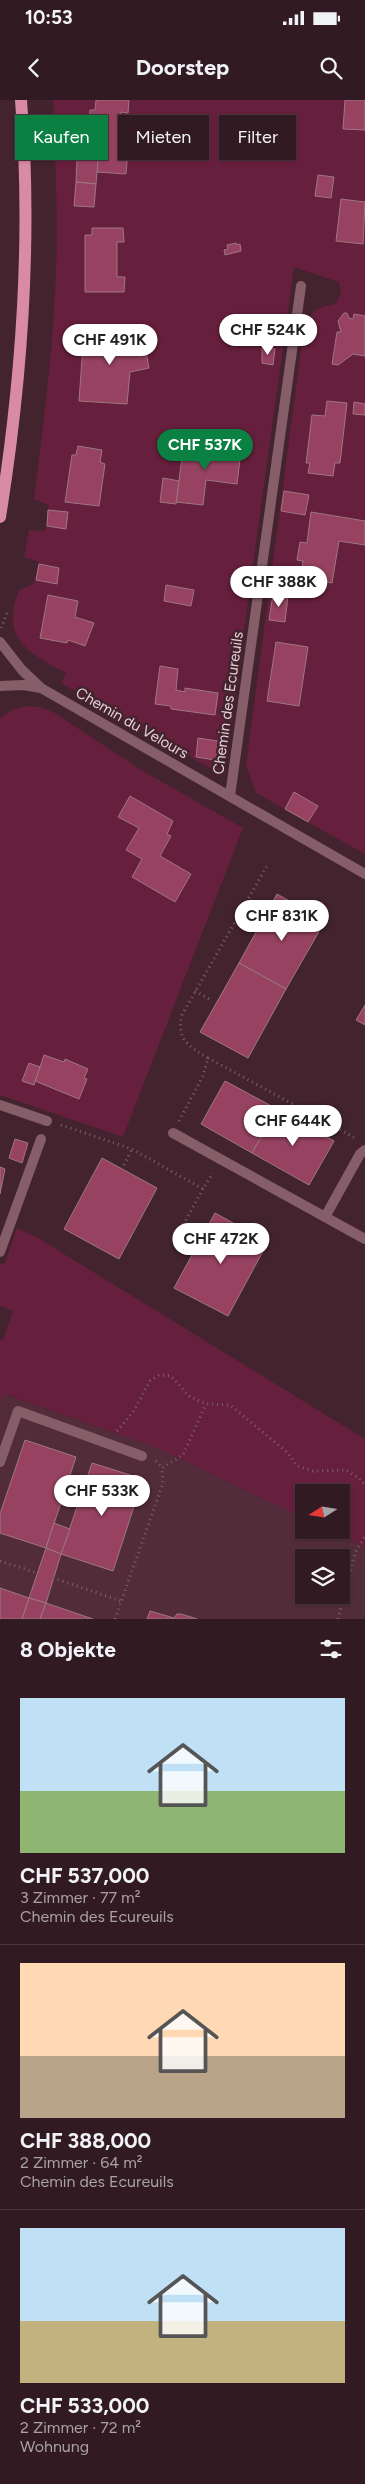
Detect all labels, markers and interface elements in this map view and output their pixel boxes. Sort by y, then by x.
text: 10:53 [25,6,73,29]
icon: back [20,54,48,82]
text: Doorstep [136,54,229,81]
icon: search [317,54,345,82]
chip: Kaufen [15,115,108,160]
chip: Mieten [118,115,209,160]
chip: Filter [219,115,296,160]
pin: CHF 524K [216,314,320,356]
text: CHF 524K [230,320,306,339]
pin: CHF 491K [58,324,162,366]
text: CHF 491K [73,330,147,349]
pin: CHF 537K [153,428,257,471]
text: CHF 537K [168,435,242,454]
pin: CHF 388K [227,566,331,608]
text: CHF 388K [241,572,317,591]
street label: Chemin des Ecureuils [209,630,247,776]
street label: Chemin du Velours [73,683,191,763]
pin: CHF 831K [230,900,334,942]
text: CHF 831K [246,906,318,925]
pin: CHF 644K [241,1104,345,1147]
text: CHF 644K [255,1111,331,1130]
pin: CHF 472K [169,1222,273,1265]
text: CHF 472K [183,1229,259,1248]
pin: CHF 533K [50,1474,154,1517]
text: CHF 533K [65,1481,139,1500]
north arrow [295,1484,350,1539]
map controls [295,1484,350,1604]
button: layers [295,1549,350,1604]
icon: filters [317,1635,345,1663]
text: 8 Objekte [20,1637,116,1662]
icon: home [138,1730,228,1820]
text: CHF 537,000 [20,1863,149,1888]
text: 3 Zimmer · 77 m² [20,1888,141,1907]
text: Chemin des Ecureuils [20,1907,174,1926]
icon: home [138,1996,228,2086]
text: CHF 388,000 [20,2128,151,2153]
text: 2 Zimmer · 64 m² [20,2153,143,2172]
text: Chemin des Ecureuils [20,2172,174,2191]
icon: home [138,2261,228,2351]
text: CHF 533,000 [20,2393,149,2418]
text: 2 Zimmer · 72 m² [20,2418,141,2437]
text: Wohnung [20,2437,89,2456]

